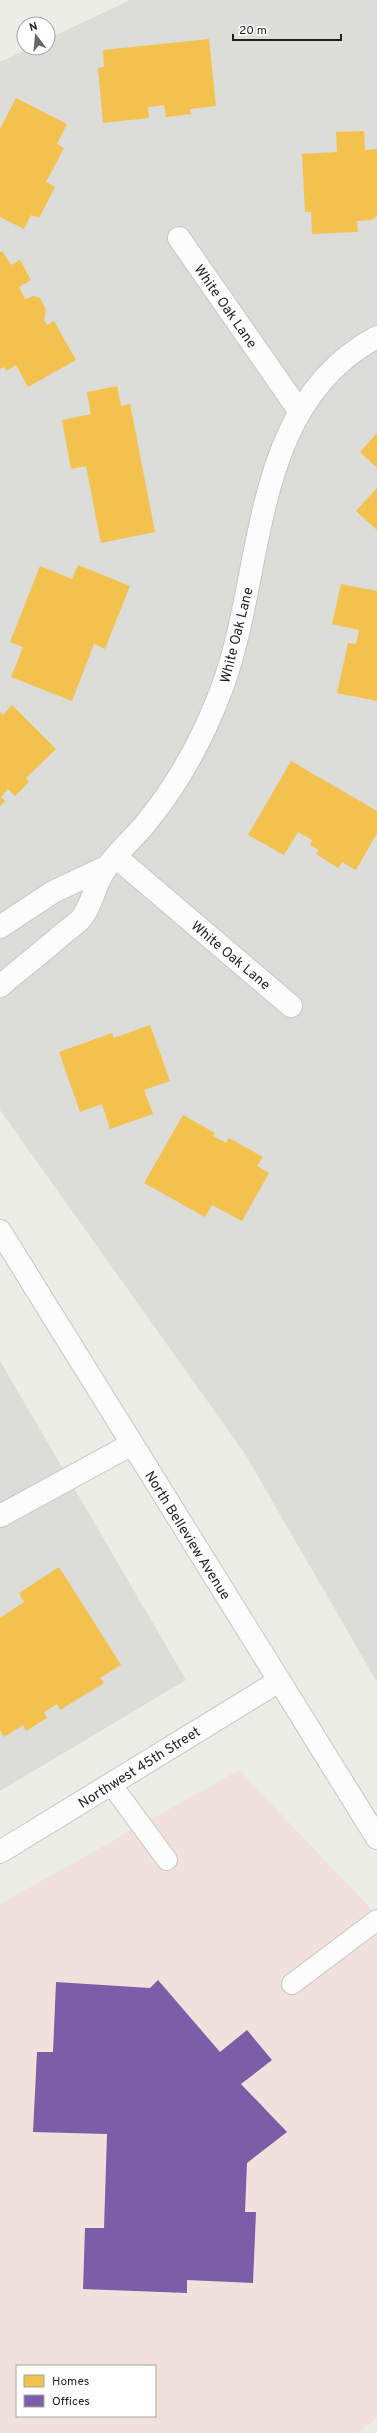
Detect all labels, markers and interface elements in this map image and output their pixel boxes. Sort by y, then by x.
north arrow [16,16,56,56]
scale bar [233,16,341,42]
text: N [28,20,39,35]
text: 20 m [239,23,267,39]
street label: White Oak Lane [190,262,260,352]
street label: White Oak Lane [217,586,258,685]
street label: White Oak Lane [187,918,273,994]
street label: North Belleview Avenue [140,1468,233,1603]
street label: Northwest 45th Street [76,1724,204,1813]
legend [16,2365,156,2417]
text: Homes [52,2374,89,2390]
text: Offices [52,2394,90,2410]

